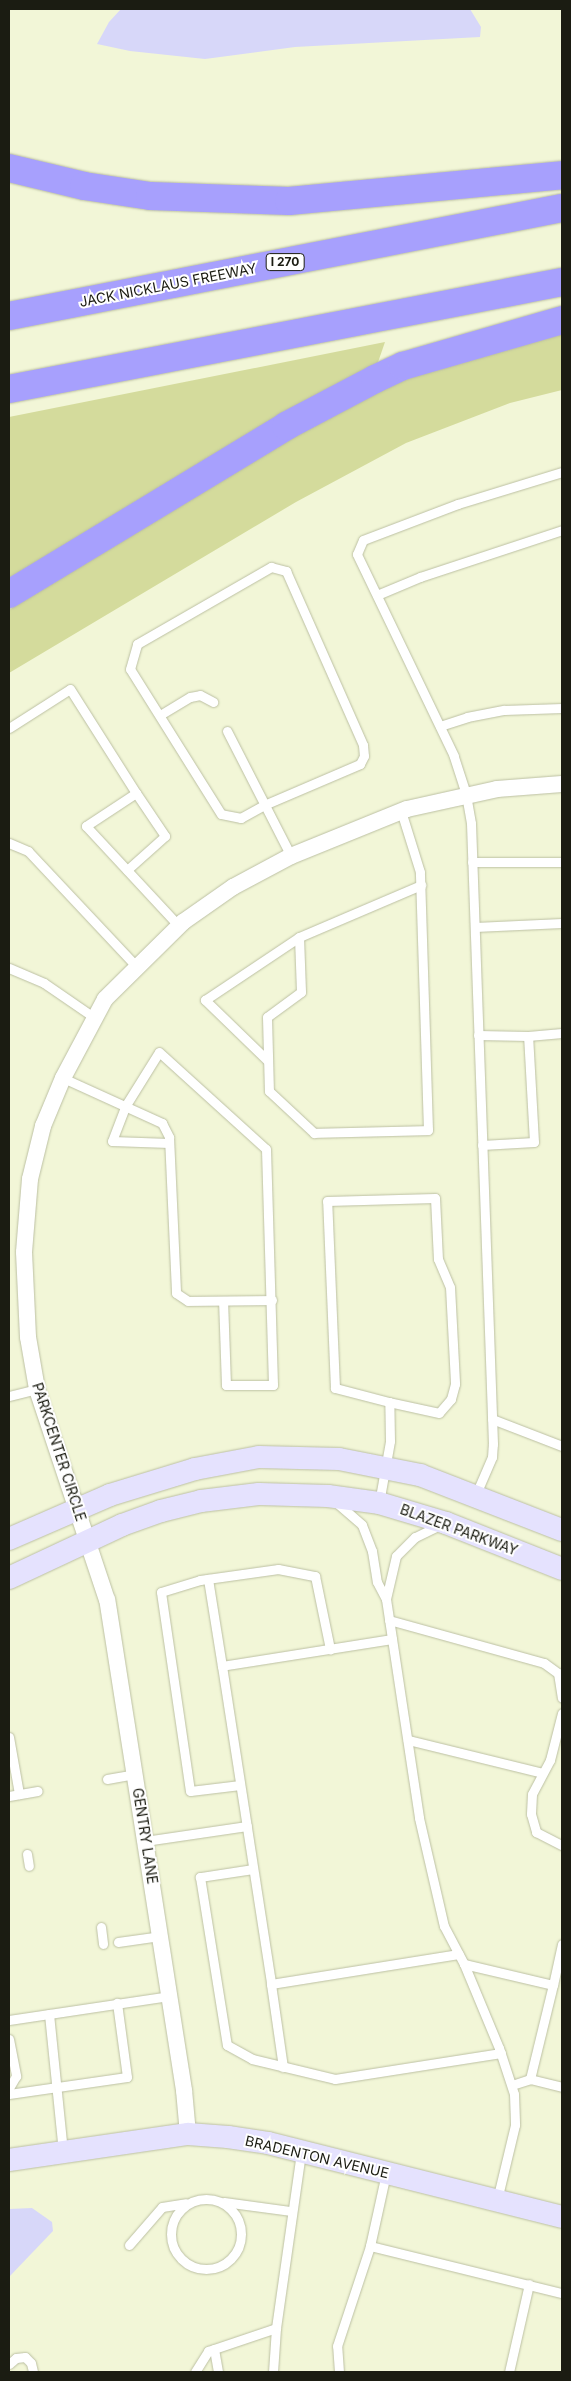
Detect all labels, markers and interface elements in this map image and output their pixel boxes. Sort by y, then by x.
road number: I 270 [265,252,305,272]
street label: JACK NICKLAUS FREEWAY [78,260,258,310]
street label: PARKCENTER CIRCLE [29,1381,89,1523]
street label: BLAZER PARKWAY [398,1501,520,1559]
street label: GENTRY LANE [129,1787,161,1885]
street label: BRADENTON AVENUE [244,2132,390,2182]

